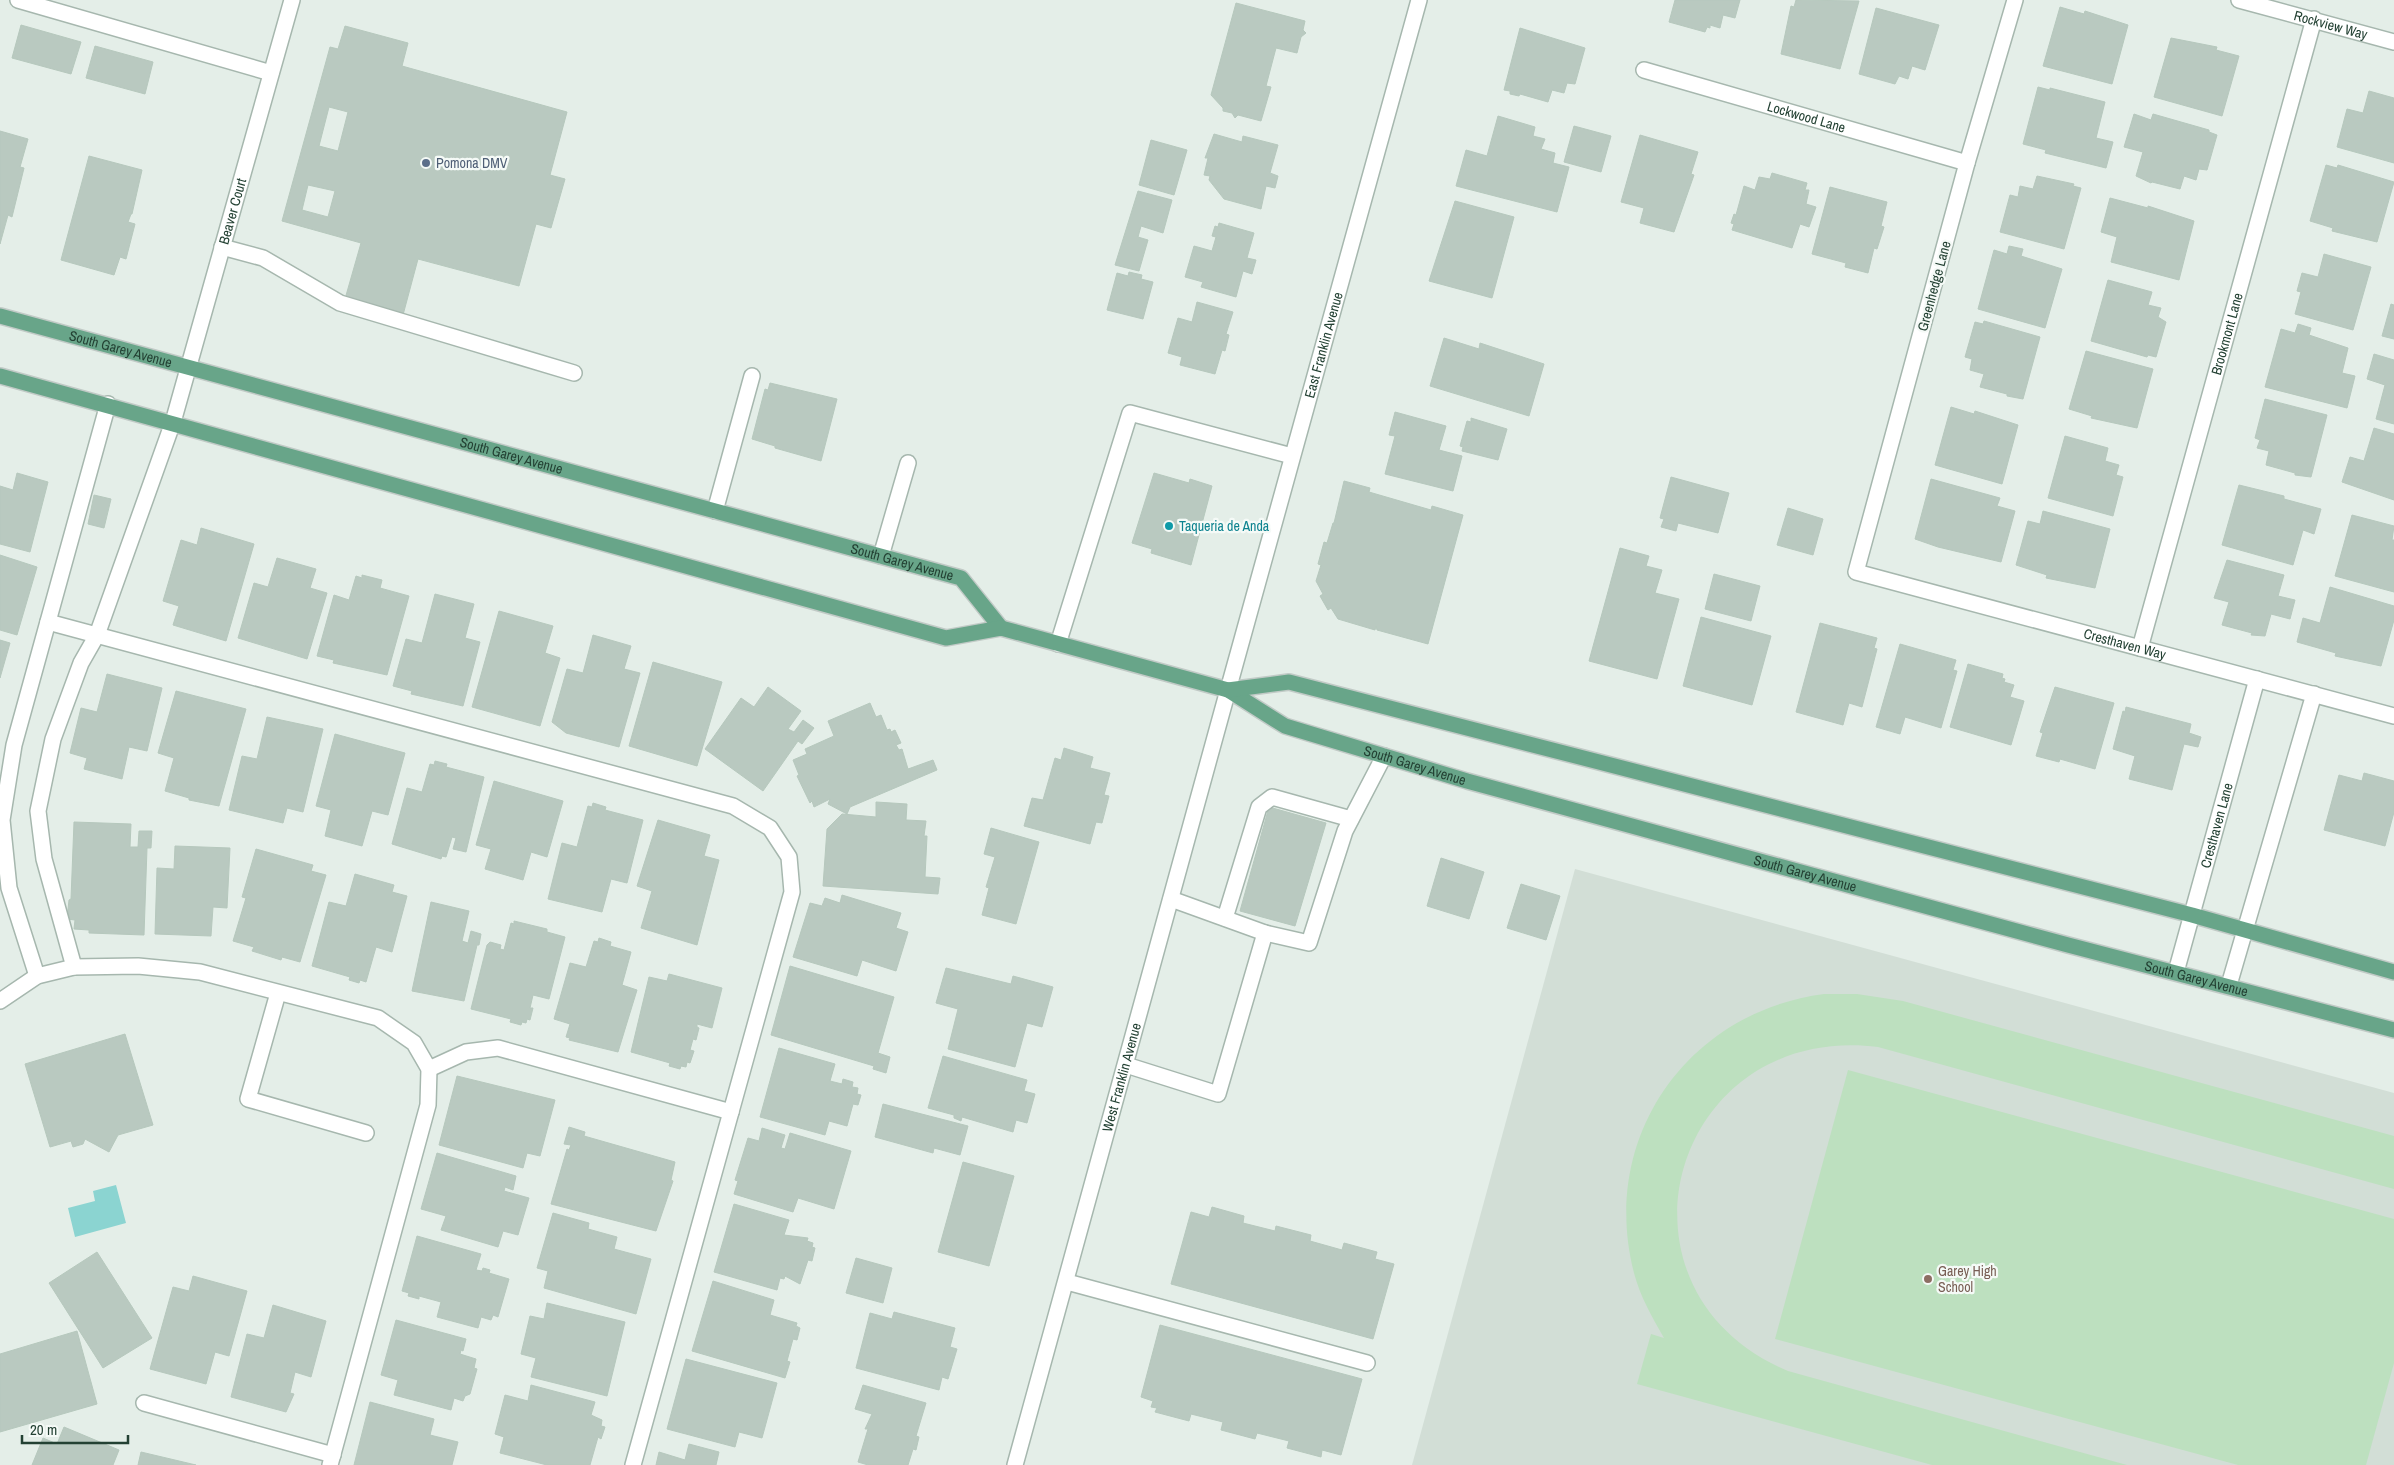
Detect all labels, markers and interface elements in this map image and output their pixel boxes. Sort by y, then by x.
street label: Rockview Way [2292,6,2370,43]
street label: Lockwood Lane [1765,97,1848,137]
place label: Pomona DMV [436,154,508,172]
marker: Pomona DMV [420,157,432,169]
street label: Beaver Court [215,176,250,246]
street label: Greenhedge Lane [1913,239,1955,333]
street label: East Franklin Avenue [1300,290,1347,400]
street label: Brookmont Lane [2207,291,2247,377]
street label: South Garey Avenue [67,326,174,371]
street label: South Garey Avenue [458,433,565,478]
place label: Taqueria de Anda [1179,517,1270,535]
marker: Taqueria de Anda [1163,520,1175,532]
street label: South Garey Avenue [849,539,956,585]
street label: Cresthaven Way [2082,624,2168,664]
street label: South Garey Avenue [1362,741,1468,789]
street label: Cresthaven Lane [2196,781,2237,870]
street label: South Garey Avenue [1752,851,1859,896]
street label: South Garey Avenue [2143,956,2250,1001]
street label: West Franklin Avenue [1098,1021,1145,1134]
place label: Garey High School [1938,1262,1997,1296]
marker: Garey High School [1922,1273,1934,1285]
scale bar [22,1412,129,1444]
text: 20 m [30,1419,57,1440]

